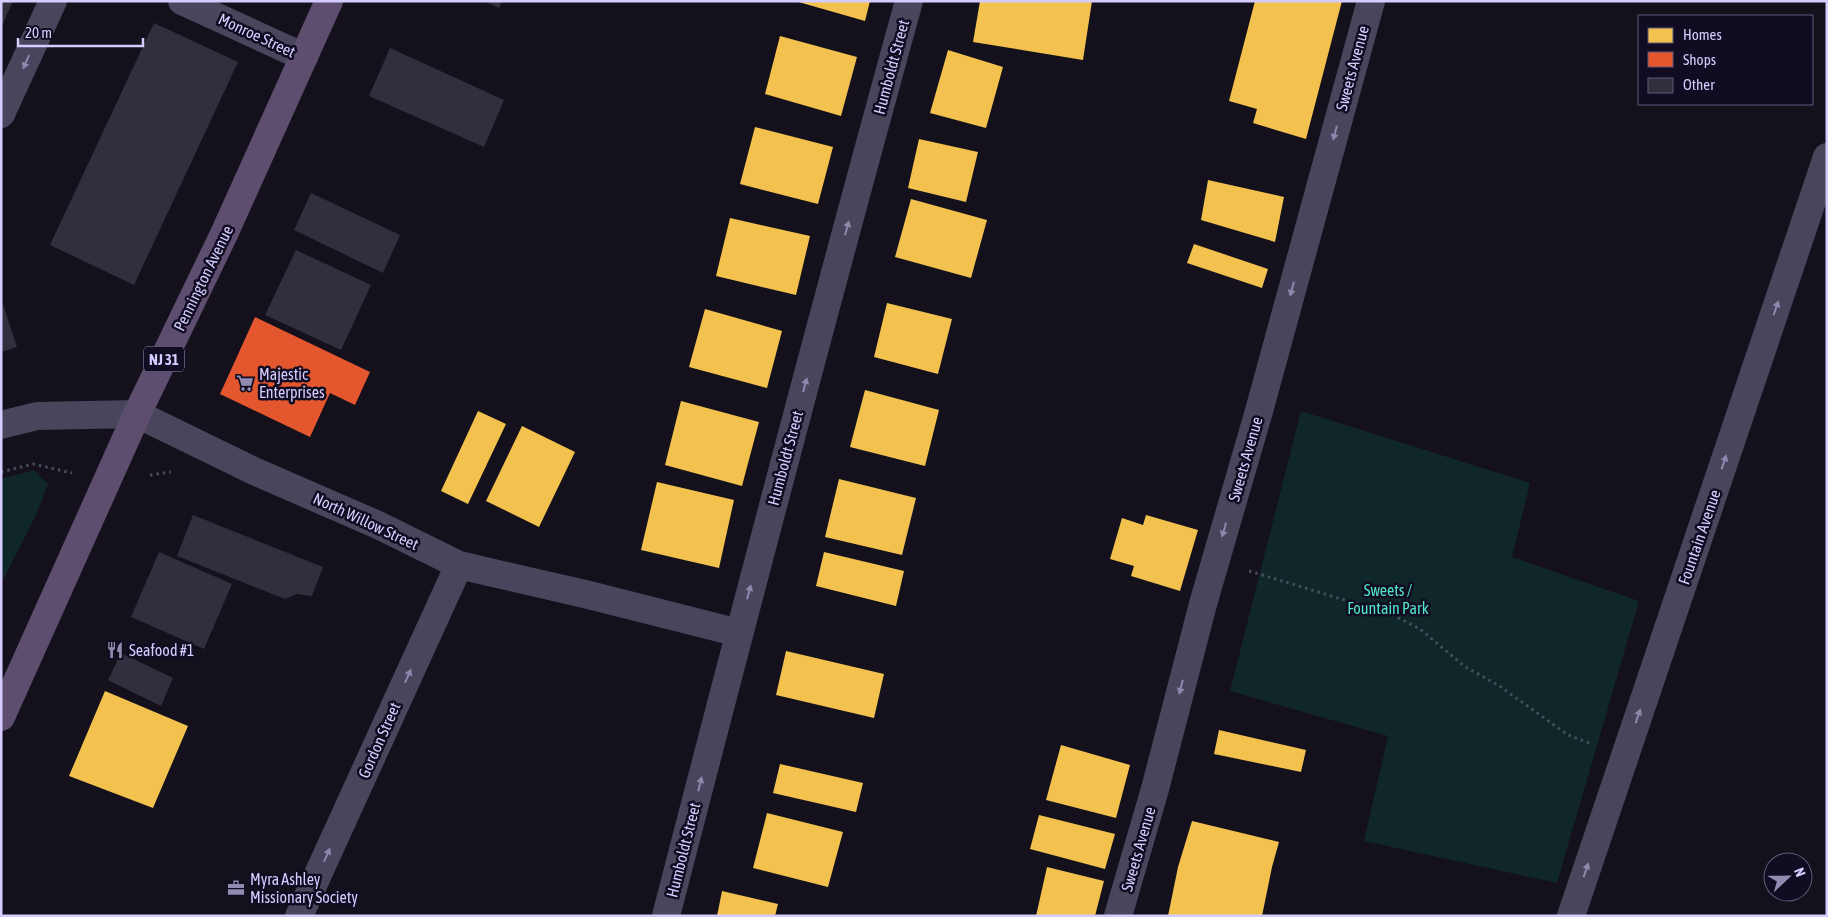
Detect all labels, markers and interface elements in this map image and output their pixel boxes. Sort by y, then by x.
street label: Monroe Street [216,9,299,61]
scale bar [18,15,142,47]
legend [1638,15,1813,105]
street label: Humboldt Street [870,17,912,116]
text: 20 m [25,24,52,41]
street label: Sweets Avenue [1332,24,1372,112]
text: Homes [1683,26,1722,43]
text: Shops [1683,51,1716,68]
one-way arrow [22,55,30,69]
text: Other [1683,76,1715,93]
one-way arrow [1330,125,1338,140]
one-way arrow [843,220,851,235]
street label: Pennington Avenue [170,222,237,334]
one-way arrow [1288,282,1296,297]
one-way arrow [1773,301,1780,316]
road number: NJ 31 [144,346,184,372]
place label: Majestic Enterprises [259,365,325,402]
supermarket icon: Majestic Enterprises [235,373,255,393]
one-way arrow [801,377,809,392]
street label: Humboldt Street [764,408,806,507]
street label: Sweets Avenue [1224,415,1266,503]
one-way arrow [1720,454,1728,469]
street label: Fountain Avenue [1674,487,1724,587]
street label: North Willow Street [311,489,422,553]
one-way arrow [1220,523,1228,538]
park label: Sweets / Fountain Park [1347,581,1429,617]
one-way arrow [746,585,754,600]
restaurant icon: Seafood #1 [105,640,125,660]
place label: Seafood #1 [129,641,194,659]
one-way arrow [405,669,413,683]
one-way arrow [1177,679,1185,694]
street label: Gordon Street [354,699,404,781]
one-way arrow [1635,708,1642,723]
one-way arrow [696,776,704,791]
street label: Humboldt Street [663,800,704,899]
street label: Sweets Avenue [1117,805,1159,893]
one-way arrow [323,848,331,862]
north arrow [1763,852,1813,902]
one-way arrow [1583,862,1590,877]
text: N [1791,865,1809,879]
place label: Myra Ashley Missionary Society [250,870,358,907]
office icon: Myra Ashley Missionary Society [226,878,246,898]

